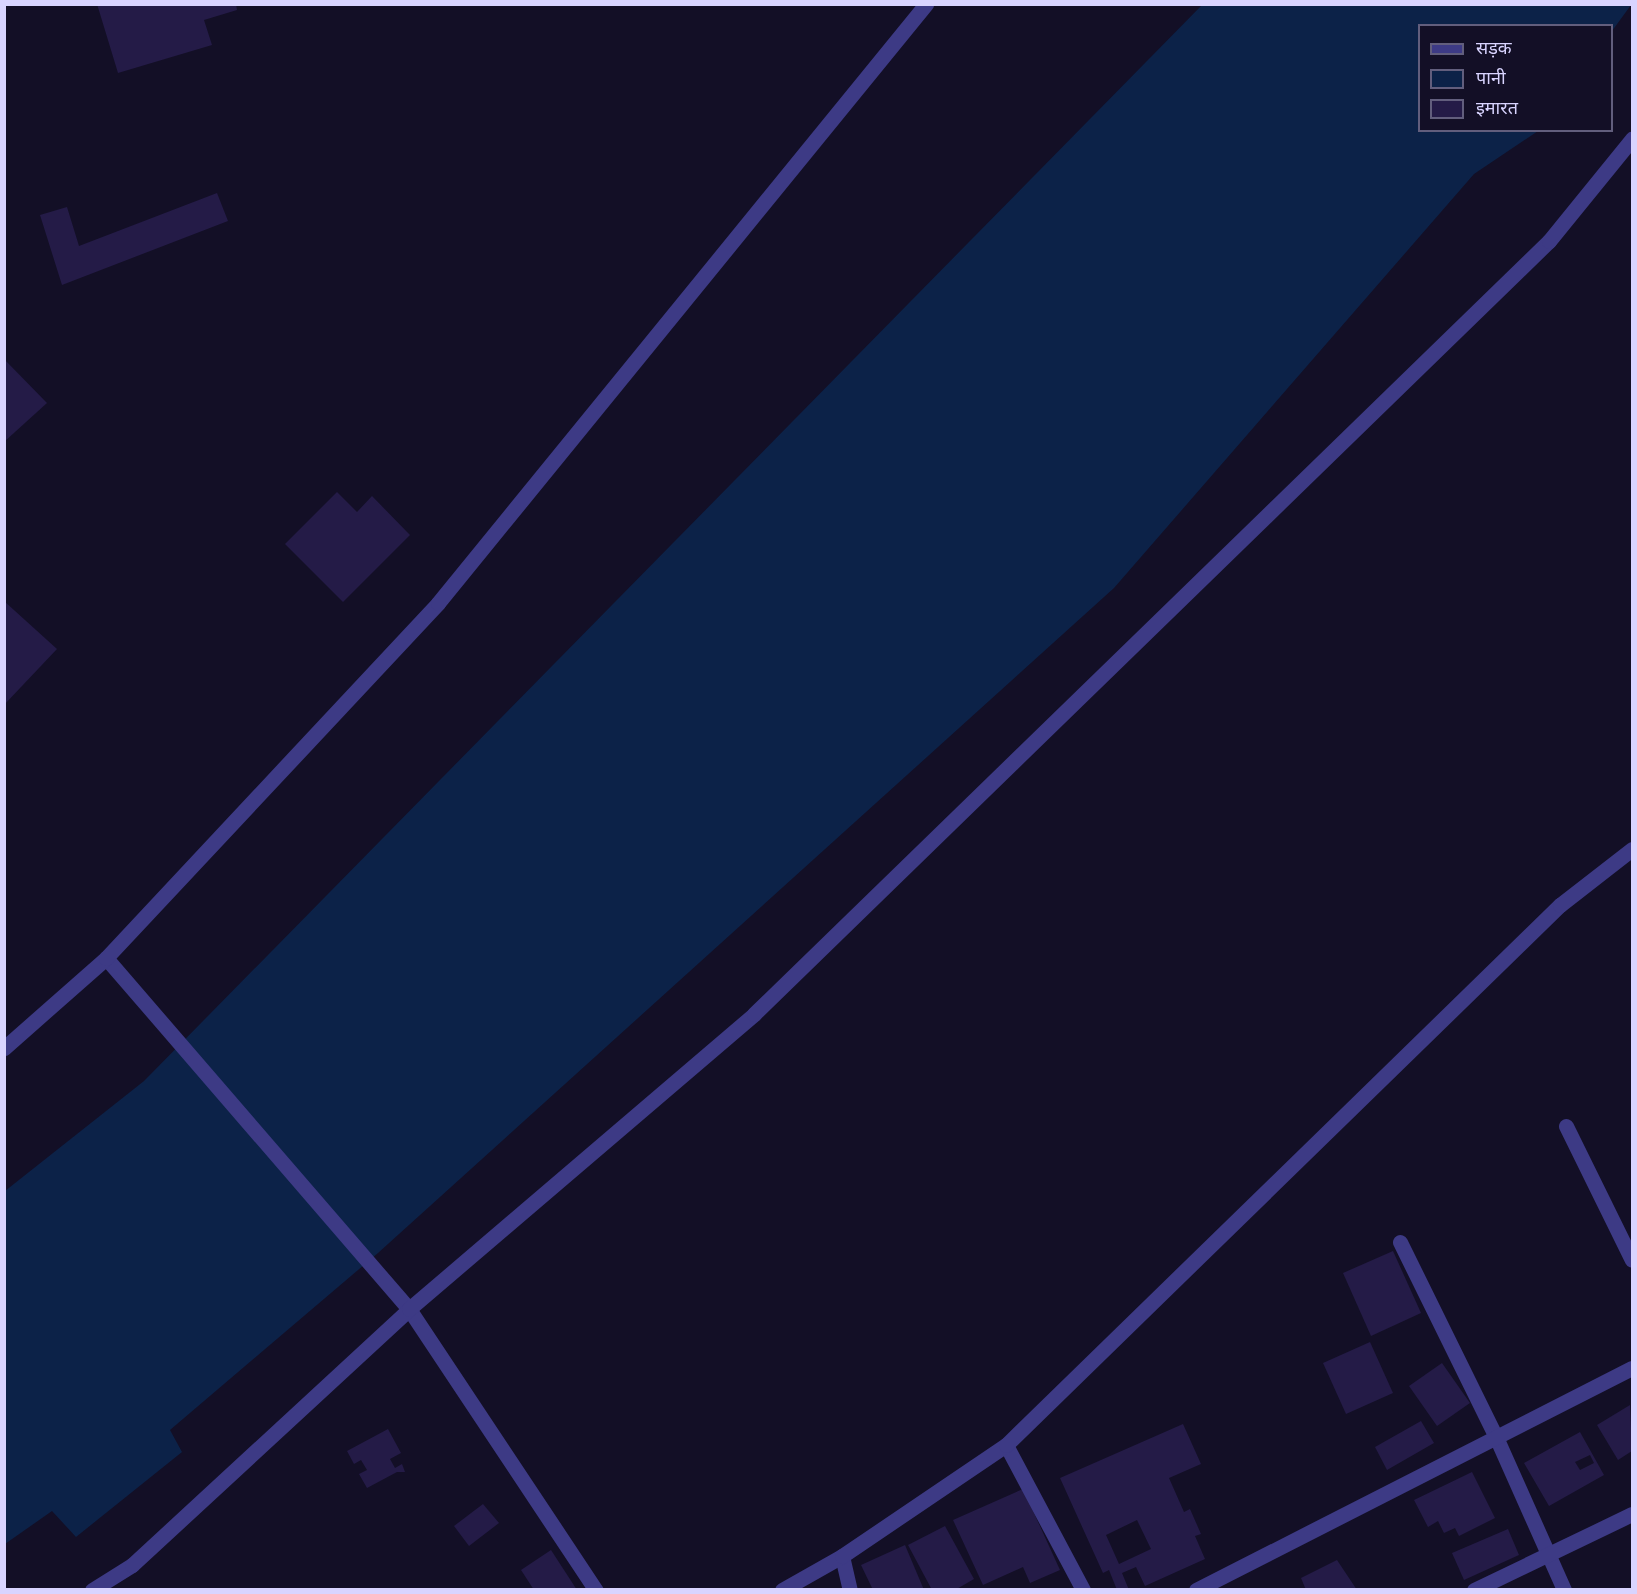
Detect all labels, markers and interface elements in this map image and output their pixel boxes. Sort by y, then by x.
legend [1418,24,1613,132]
text: सड़क [1476,38,1512,61]
text: पानी [1476,68,1506,91]
text: इमारत [1476,98,1518,121]

